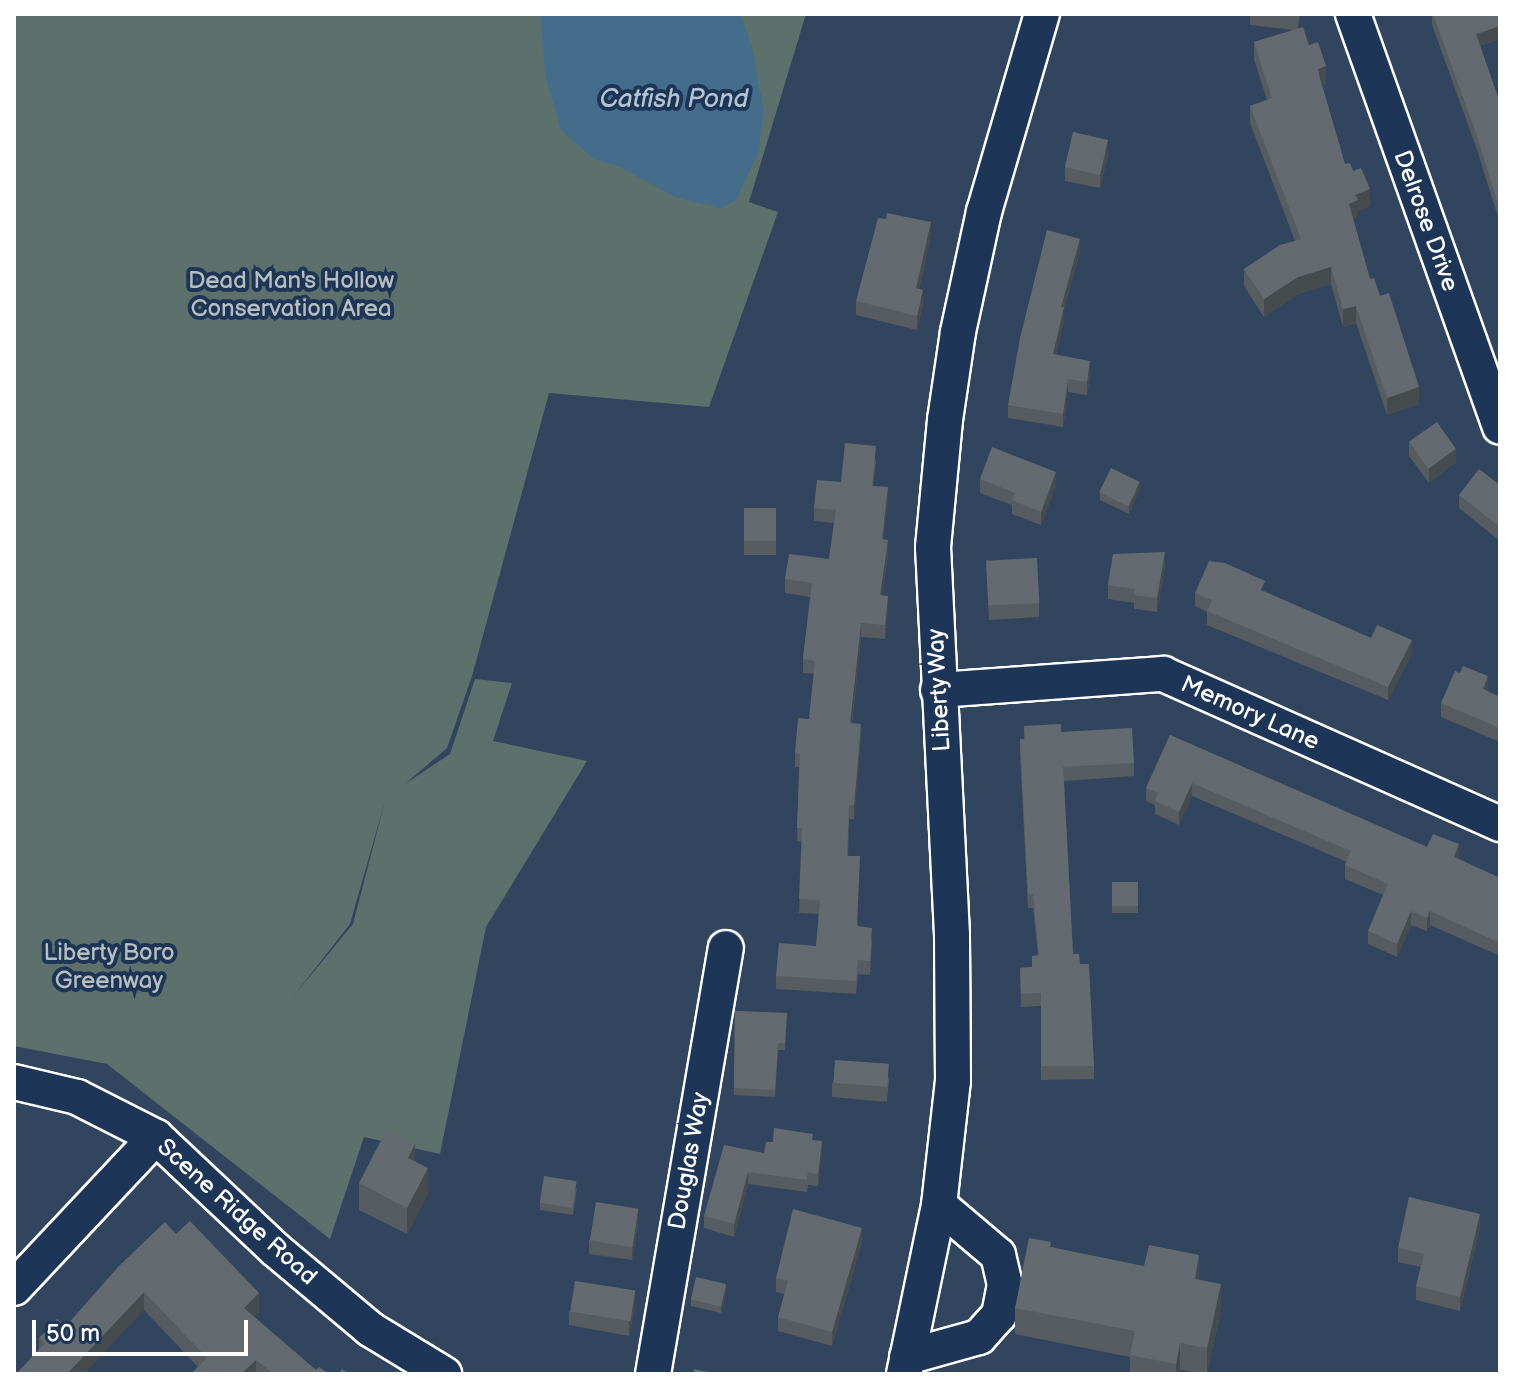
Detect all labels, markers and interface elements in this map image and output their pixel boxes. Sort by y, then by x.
water label: Catfish Pond [600,84,748,116]
street label: Delrose Drive [1387,147,1465,295]
park label: Dead Man's Hollow Conservation Area [188,267,394,323]
street label: Liberty Way [921,626,957,754]
street label: Memory Lane [1176,669,1324,757]
park label: Liberty Boro Greenway [43,939,175,995]
street label: Douglas Way [663,1090,715,1232]
street label: Scene Ridge Road [151,1133,323,1291]
scale bar [36,1304,252,1354]
text: 50 m [46,1319,100,1348]

